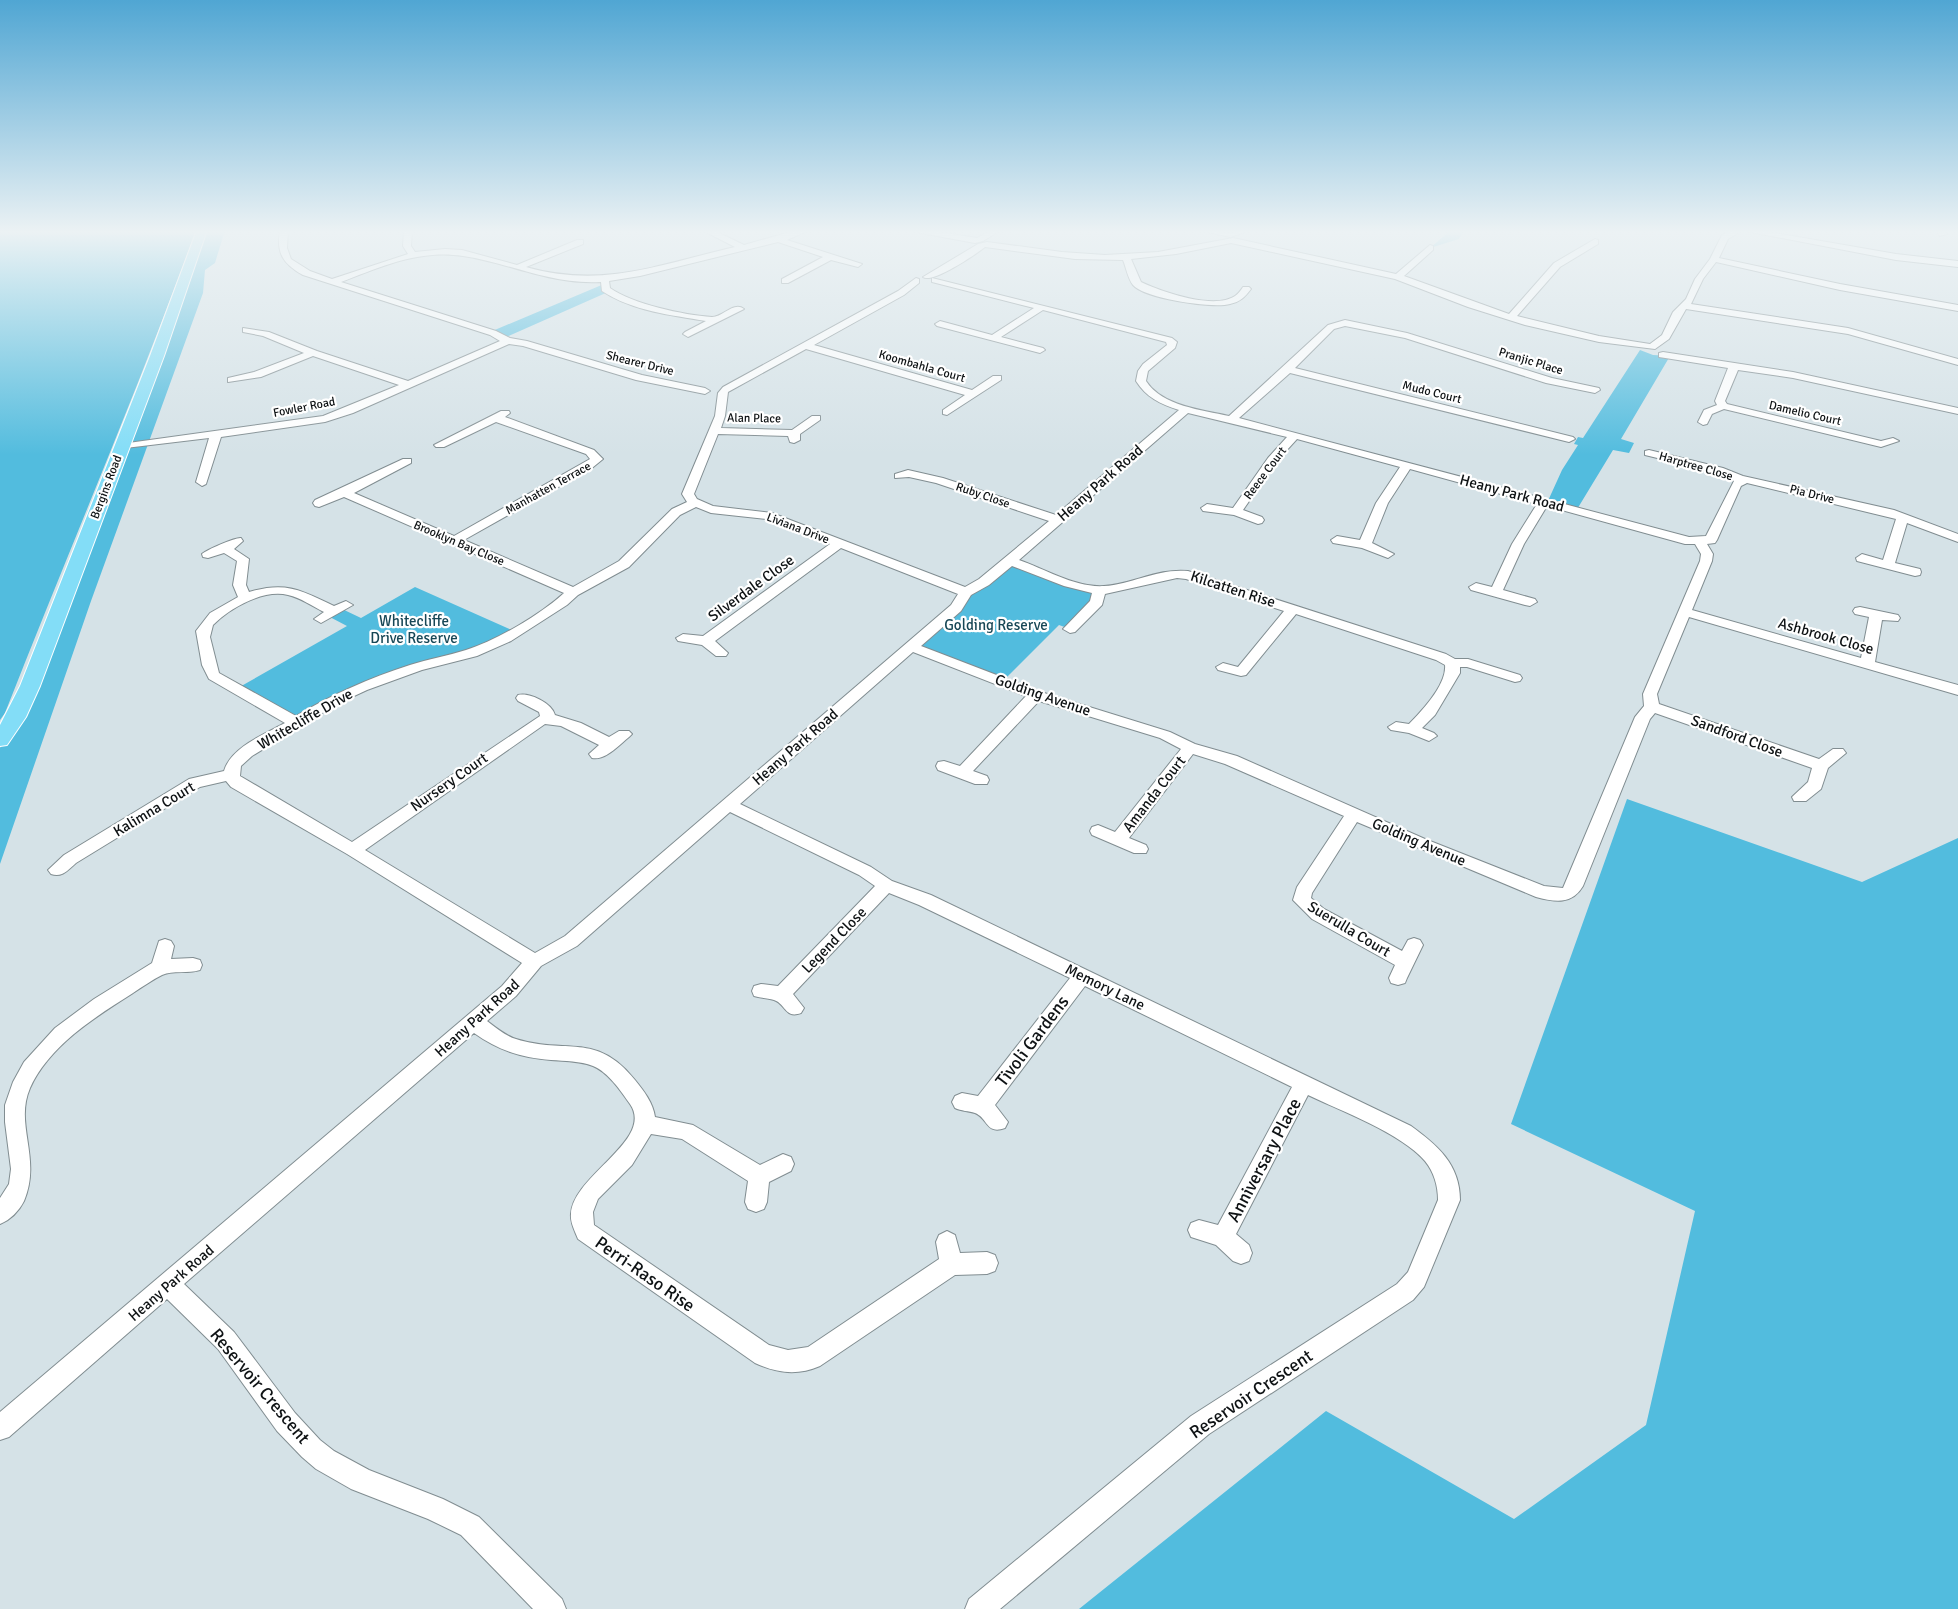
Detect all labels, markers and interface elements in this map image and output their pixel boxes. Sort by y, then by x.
street label: Pranjic Place [1497,345,1565,378]
street label: Koombahla Court [877,347,967,386]
street label: Shearer Drive [604,348,675,379]
street label: Mudo Court [1401,378,1463,407]
street label: Fowler Road [272,394,336,421]
street label: Damelio Court [1767,398,1843,429]
street label: Alan Place [727,411,781,426]
street label: Heany Park Road [1053,441,1147,525]
street label: Reece Court [1241,444,1290,503]
street label: Harptree Close [1657,449,1735,484]
street label: Bergins Road [87,453,126,521]
street label: Manhatten Terrace [503,459,594,518]
street label: Heany Park Road [1458,470,1566,516]
street label: Ruby Close [954,479,1012,512]
street label: Pia Drive [1788,482,1836,507]
street label: Liviana Drive [764,510,831,547]
street label: Brooklyn Bay Close [411,518,507,569]
street label: Silverdale Close [704,551,798,625]
street label: Kilcatten Rise [1188,567,1278,611]
park label: Whitecliffe Drive Reserve [370,612,458,647]
street label: Ashbrook Close [1776,614,1876,658]
park label: Golding Reserve [944,616,1048,634]
street label: Golding Avenue [993,670,1093,720]
street label: Whitecliffe Drive [254,685,356,753]
street label: Heany Park Road [748,705,842,789]
street label: Sandford Close [1689,711,1785,761]
street label: Nursery Court [407,749,491,815]
street label: Amanda Court [1119,752,1189,836]
street label: Kalimna Court [110,778,198,840]
street label: Golding Avenue [1369,814,1469,870]
street label: Suerulla Court [1304,897,1394,961]
street label: Legend Close [798,903,870,977]
street label: Memory Lane [1062,960,1148,1014]
street label: Heany Park Road [431,975,523,1061]
street label: Tivoli Gardens [991,991,1073,1091]
street label: Anniversary Place [1222,1094,1306,1226]
street label: Perri-Raso Rise [591,1231,699,1317]
street label: Heany Park Road [124,1241,218,1325]
street label: Reservoir Crescent [205,1324,315,1448]
street label: Reservoir Crescent [1185,1345,1317,1443]

